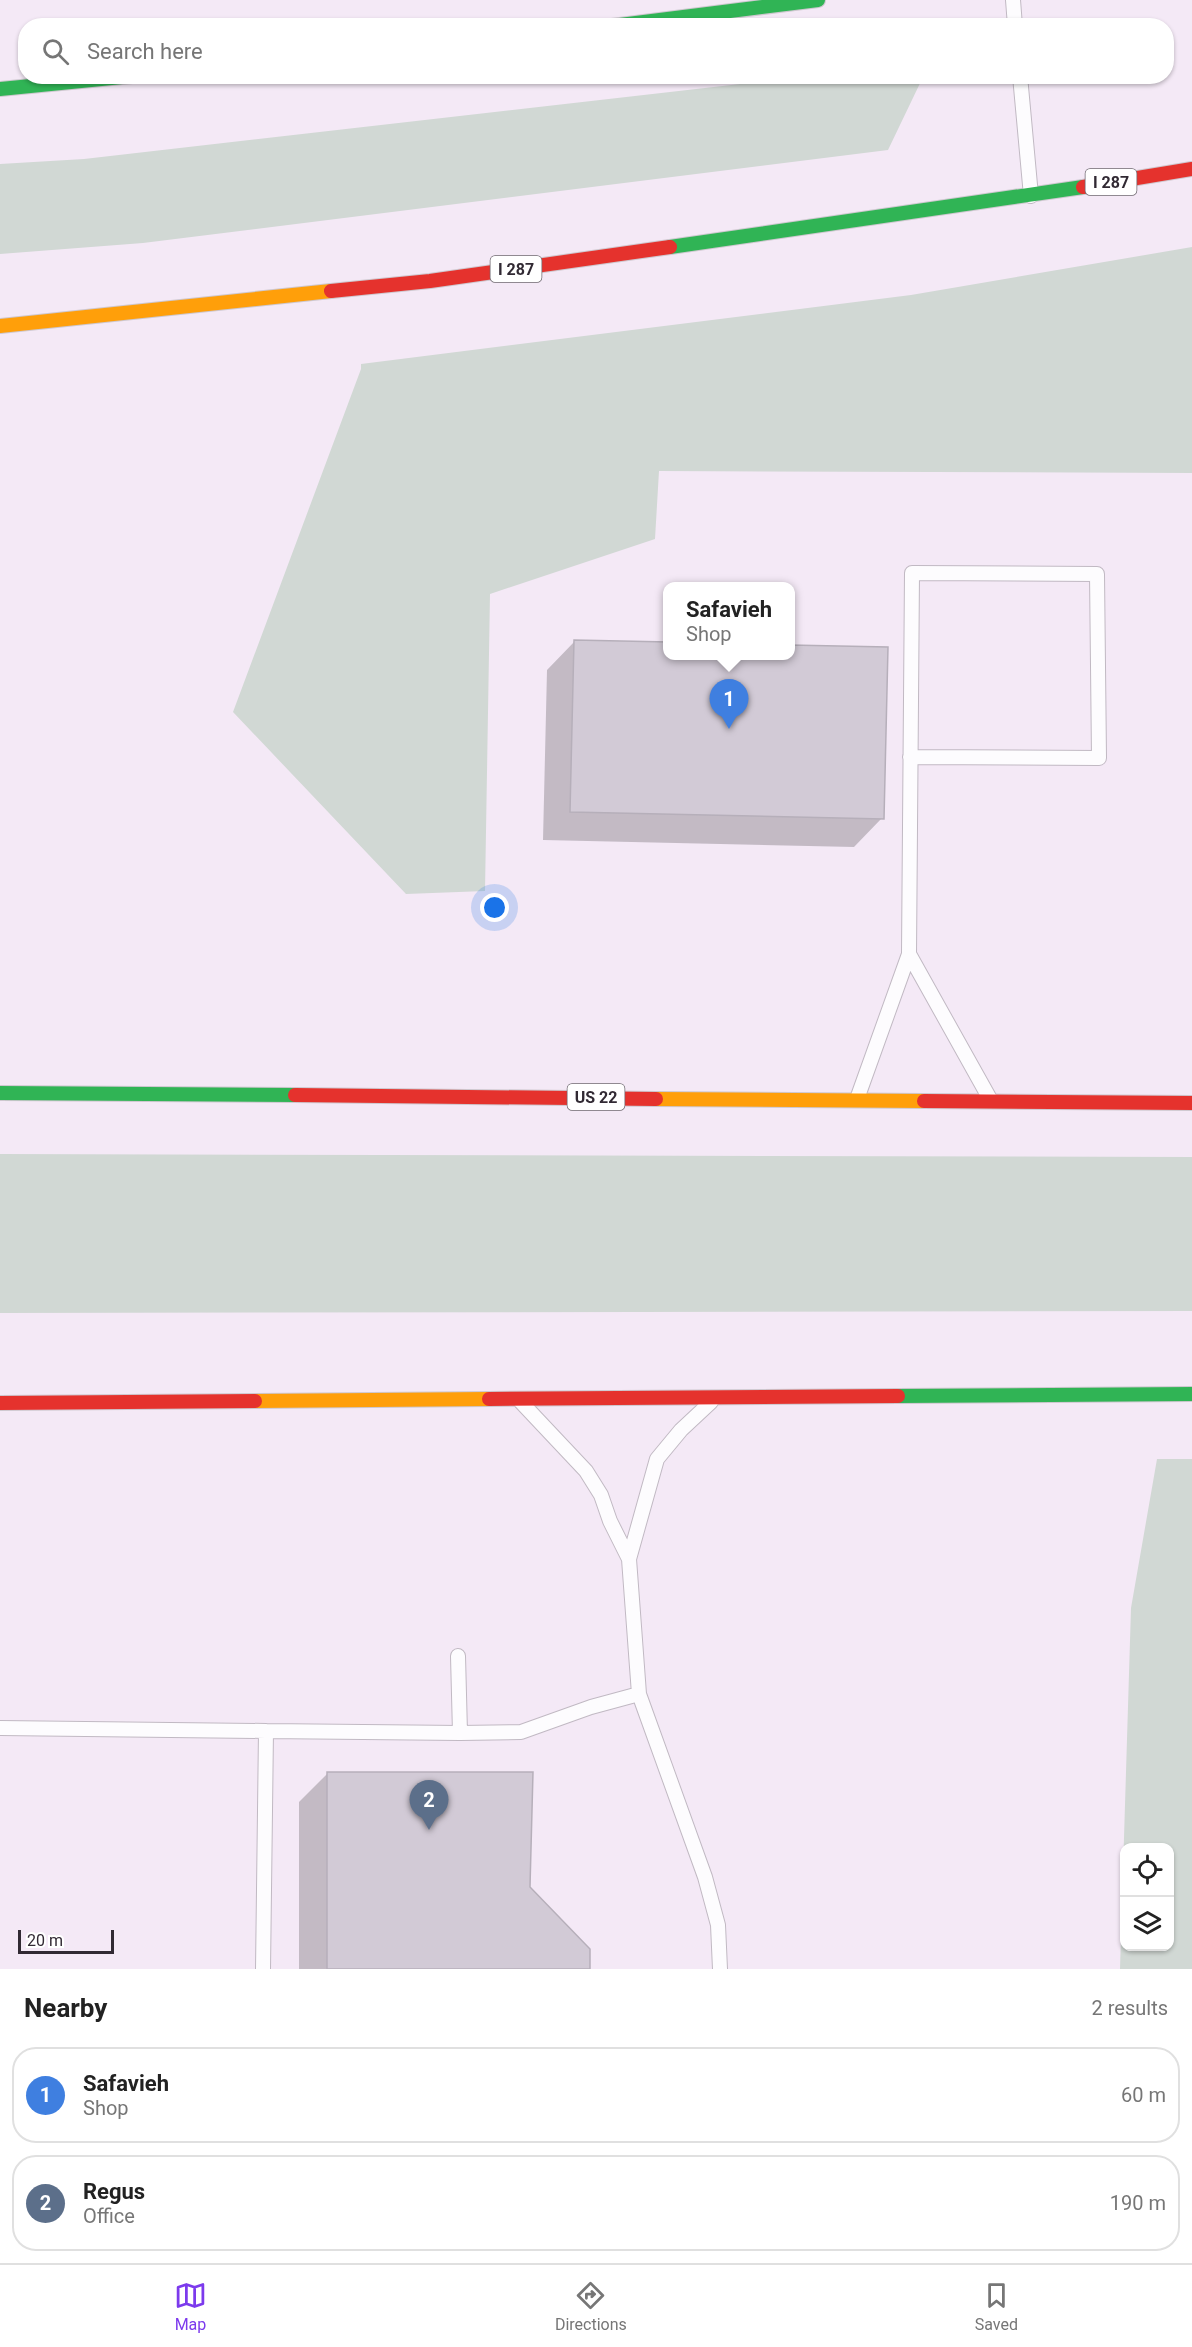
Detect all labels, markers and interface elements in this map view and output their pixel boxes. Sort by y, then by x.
search box [18,18,1174,84]
icon: search [39,35,72,68]
text: Search here [87,39,203,64]
road number: I 287 [1086,169,1136,195]
road number: I 287 [490,256,542,282]
popup [663,582,795,660]
text: Safavieh [686,597,772,622]
text: Shop [686,622,732,646]
pin: 1 [710,680,748,729]
your location [480,893,509,922]
road number: US 22 [568,1084,624,1110]
pin: 2 [410,1780,448,1830]
map controls [1120,1843,1174,1951]
button: locate [1120,1843,1174,1897]
button: layers [1120,1897,1174,1951]
scale bar [18,1927,114,1954]
text: 20 m [27,1931,63,1950]
text: Nearby [24,1993,107,2023]
text: 2 results [1092,1996,1168,2020]
text: Safavieh [83,2071,169,2096]
text: 1 [40,2083,51,2107]
text: 60 m [1121,2083,1166,2107]
text: Shop [83,2096,129,2120]
text: Regus [83,2179,145,2204]
text: 2 [40,2191,51,2215]
text: 190 m [1110,2191,1166,2215]
text: Office [83,2204,135,2228]
tab: Map [174,2279,207,2334]
tab: Directions [555,2279,627,2334]
tab: Saved [975,2279,1018,2334]

